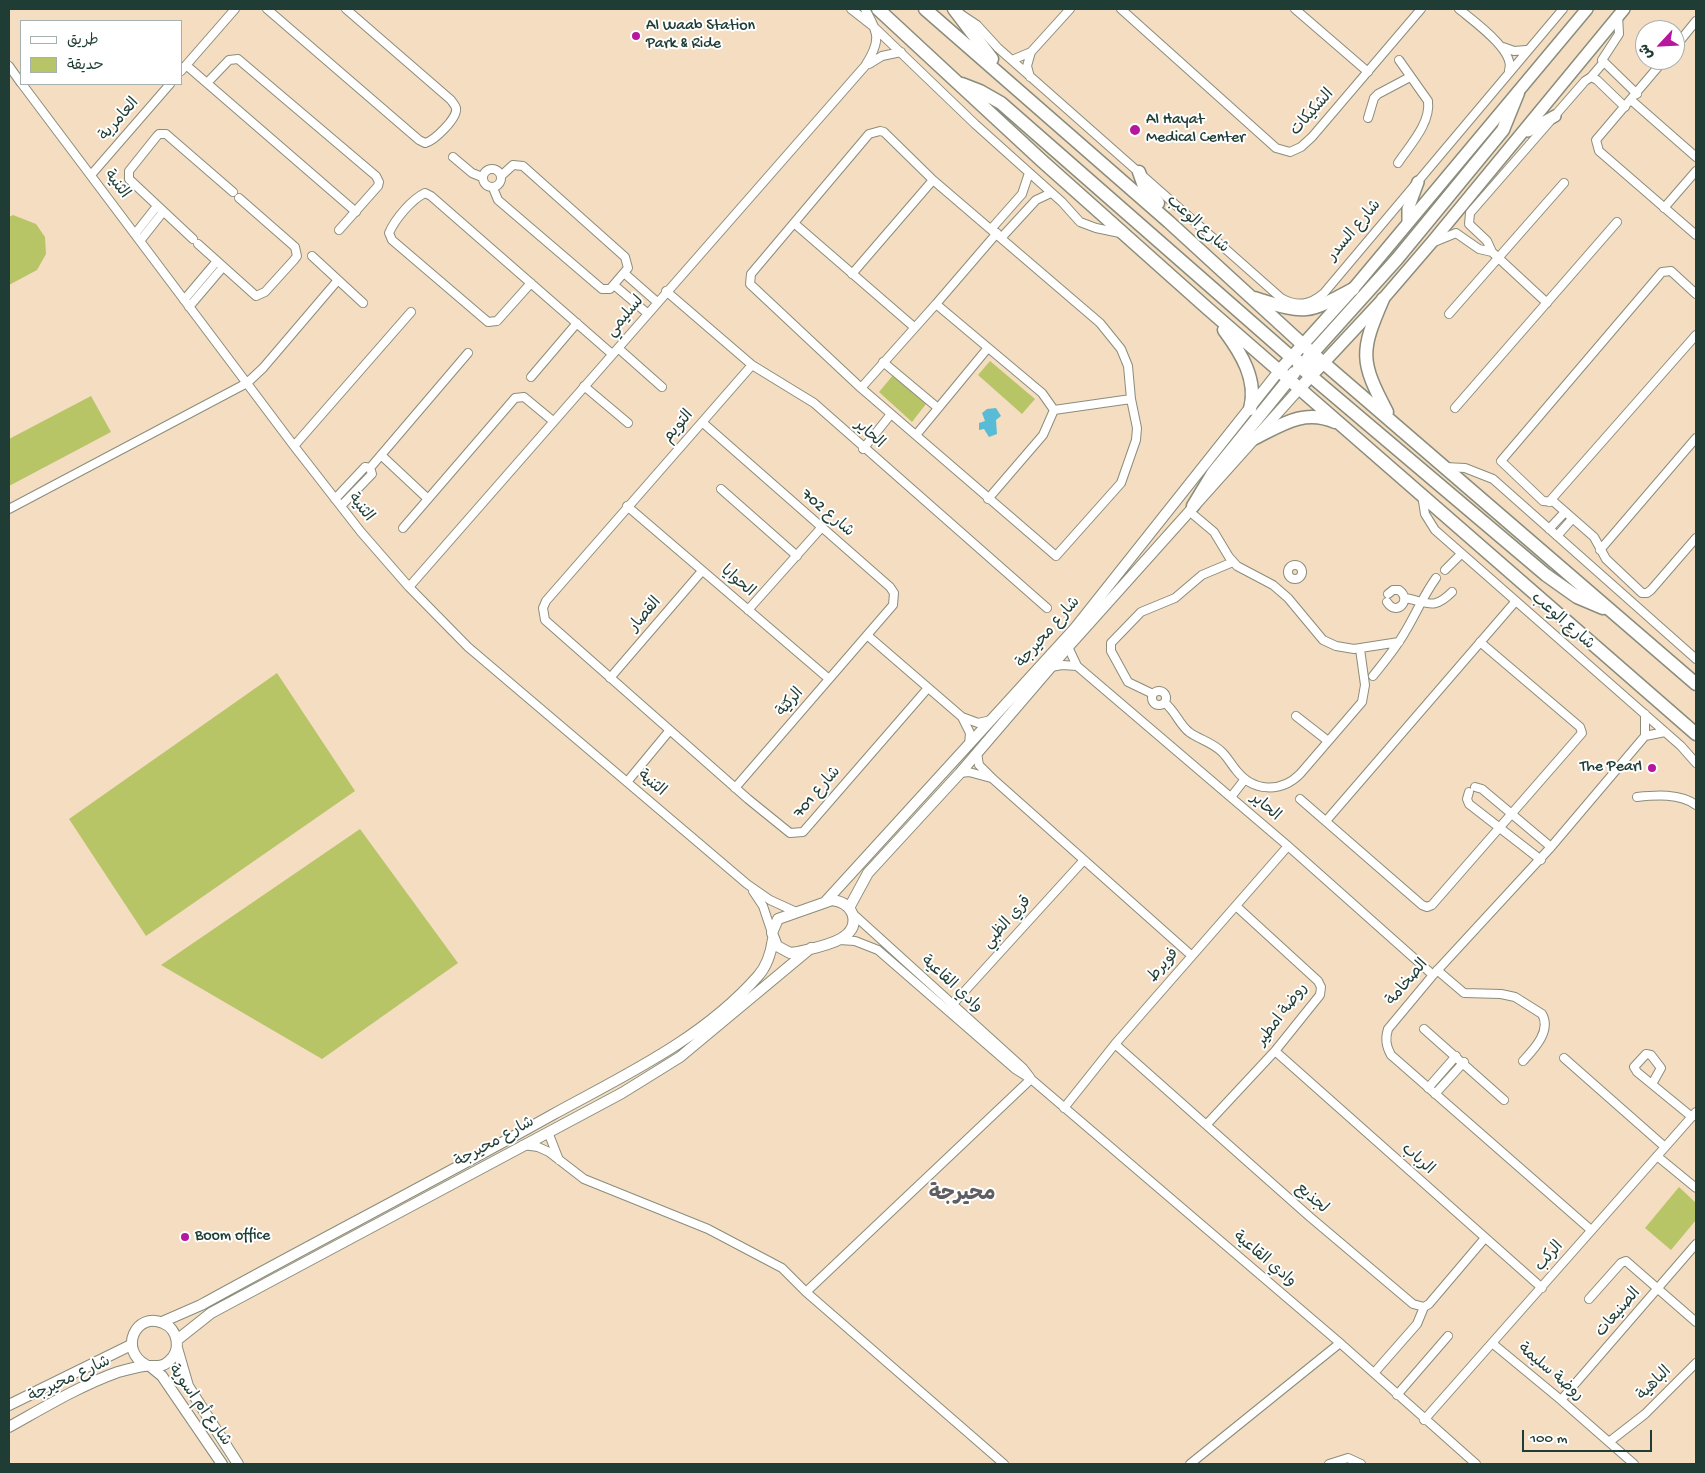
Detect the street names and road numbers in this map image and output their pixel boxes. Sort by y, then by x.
street label: الشكيكات [1287,86,1339,140]
street label: العامرية [96,94,144,146]
street label: الثنية [99,167,133,203]
street label: شارع الوعب [1162,192,1232,258]
street label: شارع السدر [1324,196,1386,266]
street label: لسليمي [603,292,649,342]
street label: التويم [659,407,699,447]
street label: الحاير [850,417,888,453]
street label: شارع 702 [797,486,857,542]
street label: الثنية [343,490,377,526]
street label: الحوايا [716,562,758,602]
street label: شارع الوعب [1526,589,1598,655]
street label: شارع محيرجة [1013,593,1085,673]
street label: القصار [626,594,666,636]
street label: الركيّة [773,685,809,721]
street label: شارع 701 [790,763,846,823]
street label: الثنية [633,767,669,801]
street label: الحاير [1246,790,1284,826]
street label: قري الظبي [979,893,1037,953]
street label: فويرط [1144,945,1184,987]
street label: وادي القاعية [916,952,986,1018]
street label: الصخامة [1383,956,1433,1010]
street label: روضة امطير [1253,980,1313,1050]
street label: شارع محيرجة [452,1113,538,1173]
street label: الرباب [1397,1140,1437,1180]
street label: لجذيع [1291,1179,1331,1219]
street label: وادي القاعية [1228,1228,1300,1292]
street label: الركب [1532,1238,1568,1276]
street label: الصنيعات [1592,1284,1646,1342]
street label: روضة سليمة [1513,1340,1587,1406]
street label: شارع محيرجة [26,1353,114,1407]
street label: شارع أم اسوية [163,1362,235,1450]
street label: الباهية [1634,1363,1676,1405]

